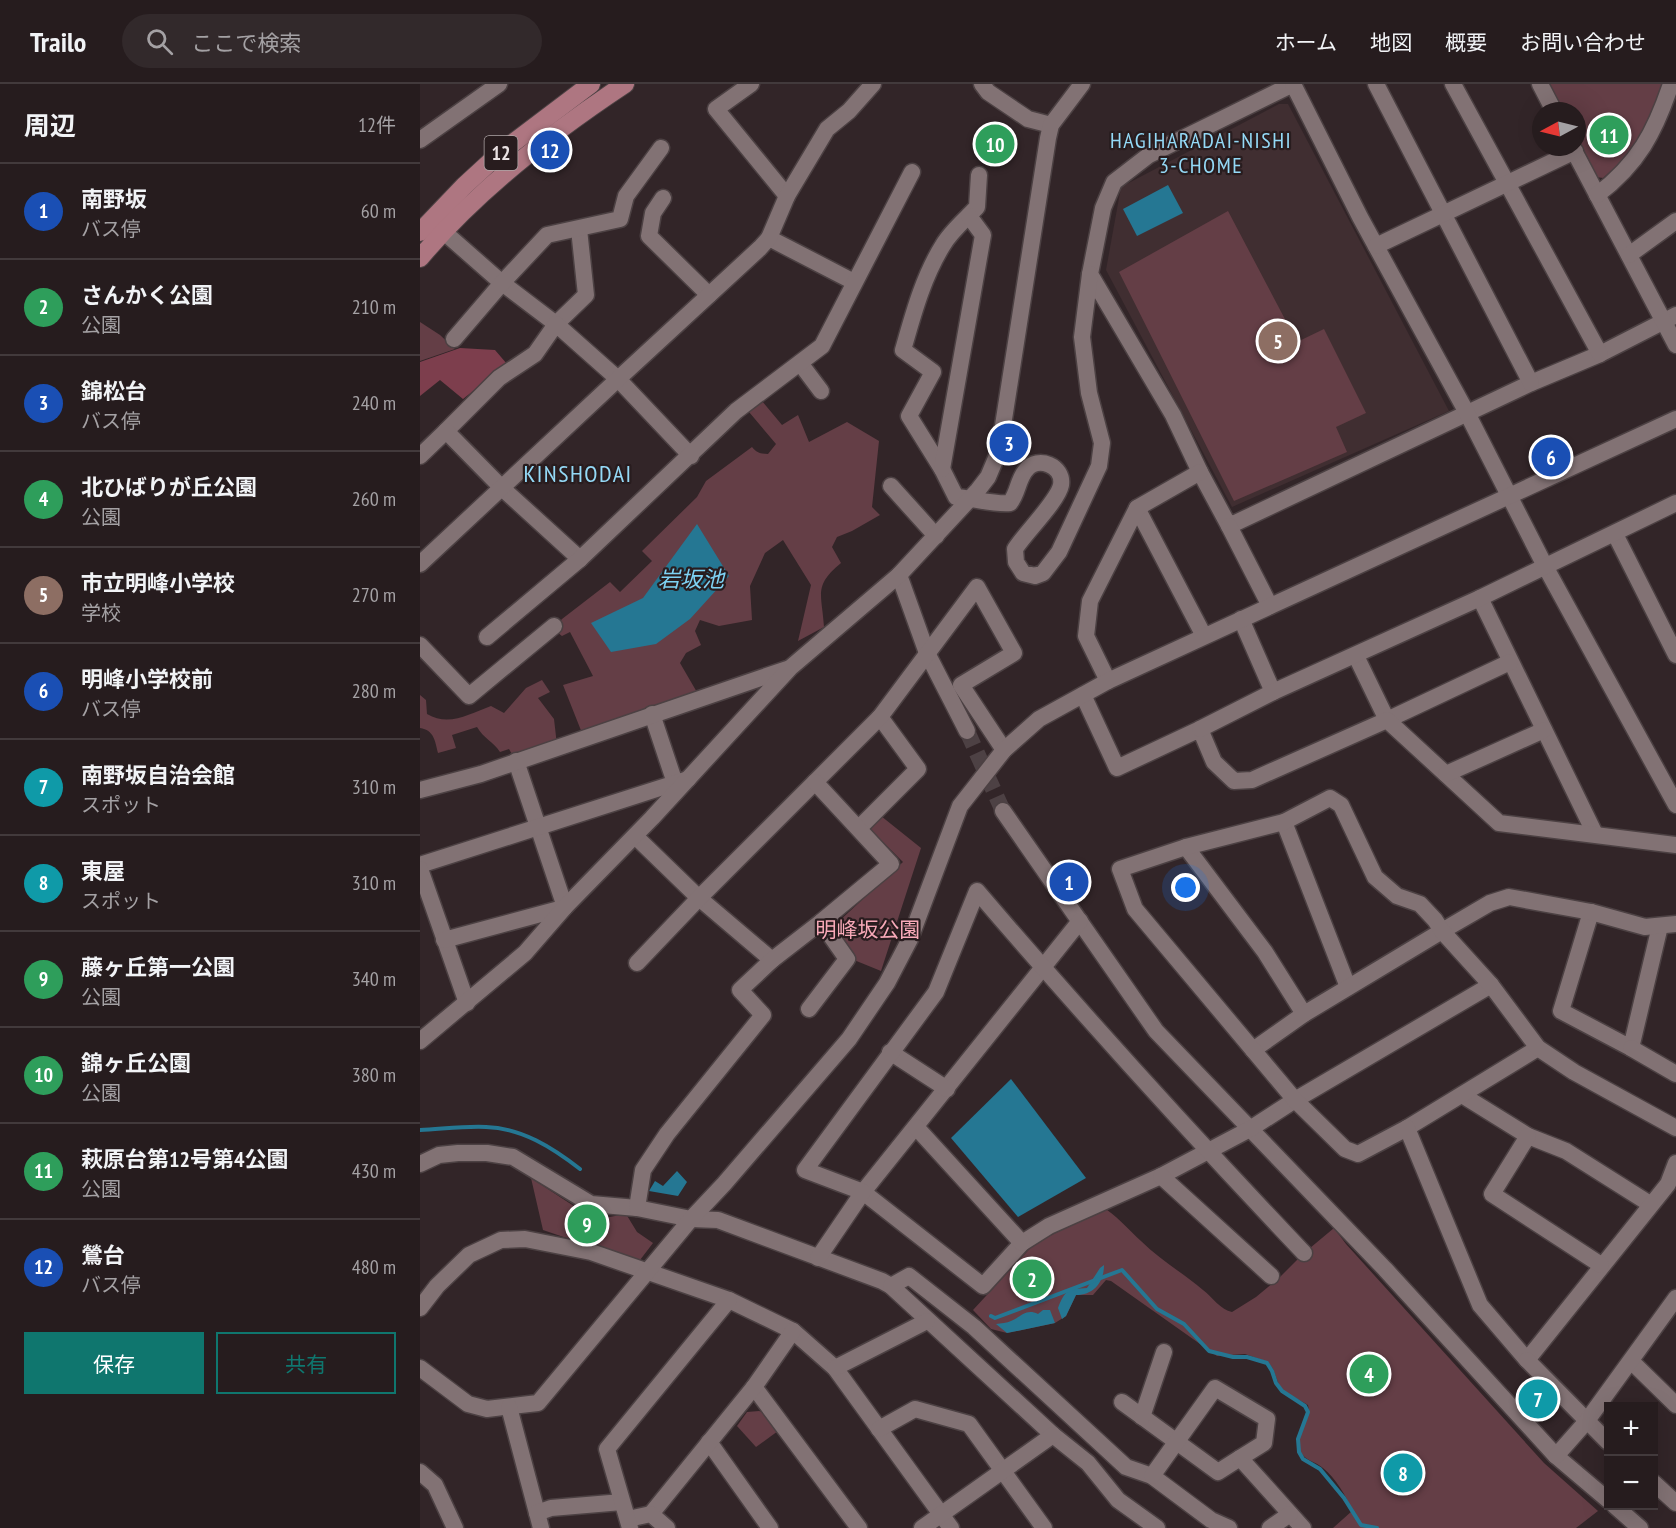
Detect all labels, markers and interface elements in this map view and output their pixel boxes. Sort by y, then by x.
search box [122,14,542,68]
text: Trailo [30,23,86,60]
icon: search [143,25,176,58]
text: ここで検索 [191,29,301,57]
text: ホーム [1275,29,1337,56]
text: 地図 [1370,29,1412,56]
text: 概要 [1445,29,1487,56]
text: お問い合わせ [1520,29,1646,56]
north arrow [1532,102,1586,156]
text: 周辺 [24,109,76,142]
text: 12件 [358,112,396,138]
pin: 11 [1590,112,1628,158]
pin: 10 [976,122,1014,166]
district label: HAGIHARADAI-NISHI 3-CHOME [1110,126,1292,179]
pin: 12 [530,128,570,172]
road number: 12 [484,136,518,170]
text: 南野坂 [81,185,147,213]
text: 1 [39,198,48,224]
text: 60 m [361,198,396,224]
text: バス停 [81,216,141,242]
text: さんかく公園 [81,281,213,309]
text: 2 [39,294,48,320]
text: 210 m [352,294,396,320]
text: 公園 [81,312,121,338]
pin: 5 [1258,318,1298,364]
text: 錦松台 [81,377,147,405]
text: 3 [39,390,48,416]
text: 240 m [352,390,396,416]
text: バス停 [81,408,141,434]
pin: 3 [990,420,1028,466]
pin: 6 [1532,434,1570,479]
district label: KINSHODAI [523,458,633,489]
text: 北ひばりが丘公園 [81,473,257,501]
text: 4 [39,486,48,512]
text: 260 m [352,486,396,512]
text: 公園 [81,504,121,530]
water label: 岩坂池 [658,565,726,593]
text: 市立明峰小学校 [81,569,235,597]
text: 5 [39,582,48,608]
text: 270 m [352,582,396,608]
text: 学校 [81,600,121,626]
text: 明峰小学校前 [81,665,213,693]
text: 6 [39,678,48,704]
text: 280 m [352,678,396,704]
text: バス停 [81,696,141,722]
text: 南野坂自治会館 [81,761,235,789]
text: 7 [39,774,48,800]
text: 310 m [352,774,396,800]
text: スポット [81,792,161,818]
text: 東屋 [81,857,125,885]
pin: 1 [1050,860,1088,904]
text: 8 [39,870,48,896]
text: 310 m [352,870,396,896]
your location [1171,873,1200,902]
text: スポット [81,888,161,914]
park label: 明峰坂公園 [816,916,921,943]
text: 藤ヶ丘第一公園 [81,953,235,981]
text: 9 [39,966,48,992]
text: 340 m [352,966,396,992]
text: 公園 [81,984,121,1010]
text: 錦ヶ丘公園 [81,1049,191,1077]
text: 10 [34,1062,53,1088]
text: 380 m [352,1062,396,1088]
text: 公園 [81,1080,121,1106]
text: 萩原台第12号第4公園 [81,1145,289,1173]
text: 11 [34,1158,53,1184]
text: 430 m [352,1158,396,1184]
text: 公園 [81,1176,121,1202]
pin: 9 [568,1202,606,1246]
text: 鶯台 [81,1241,125,1269]
text: 12 [34,1254,53,1280]
text: 480 m [352,1254,396,1280]
pin: 2 [1012,1256,1052,1302]
text: バス停 [81,1272,141,1298]
button: 保存 [24,1332,204,1394]
button: 共有 [216,1332,396,1394]
pin: 4 [1350,1352,1388,1396]
pin: 7 [1518,1376,1558,1422]
map controls [1604,1402,1658,1510]
button: + [1604,1402,1658,1456]
pin: 8 [1384,1450,1422,1496]
button: − [1604,1456,1658,1510]

